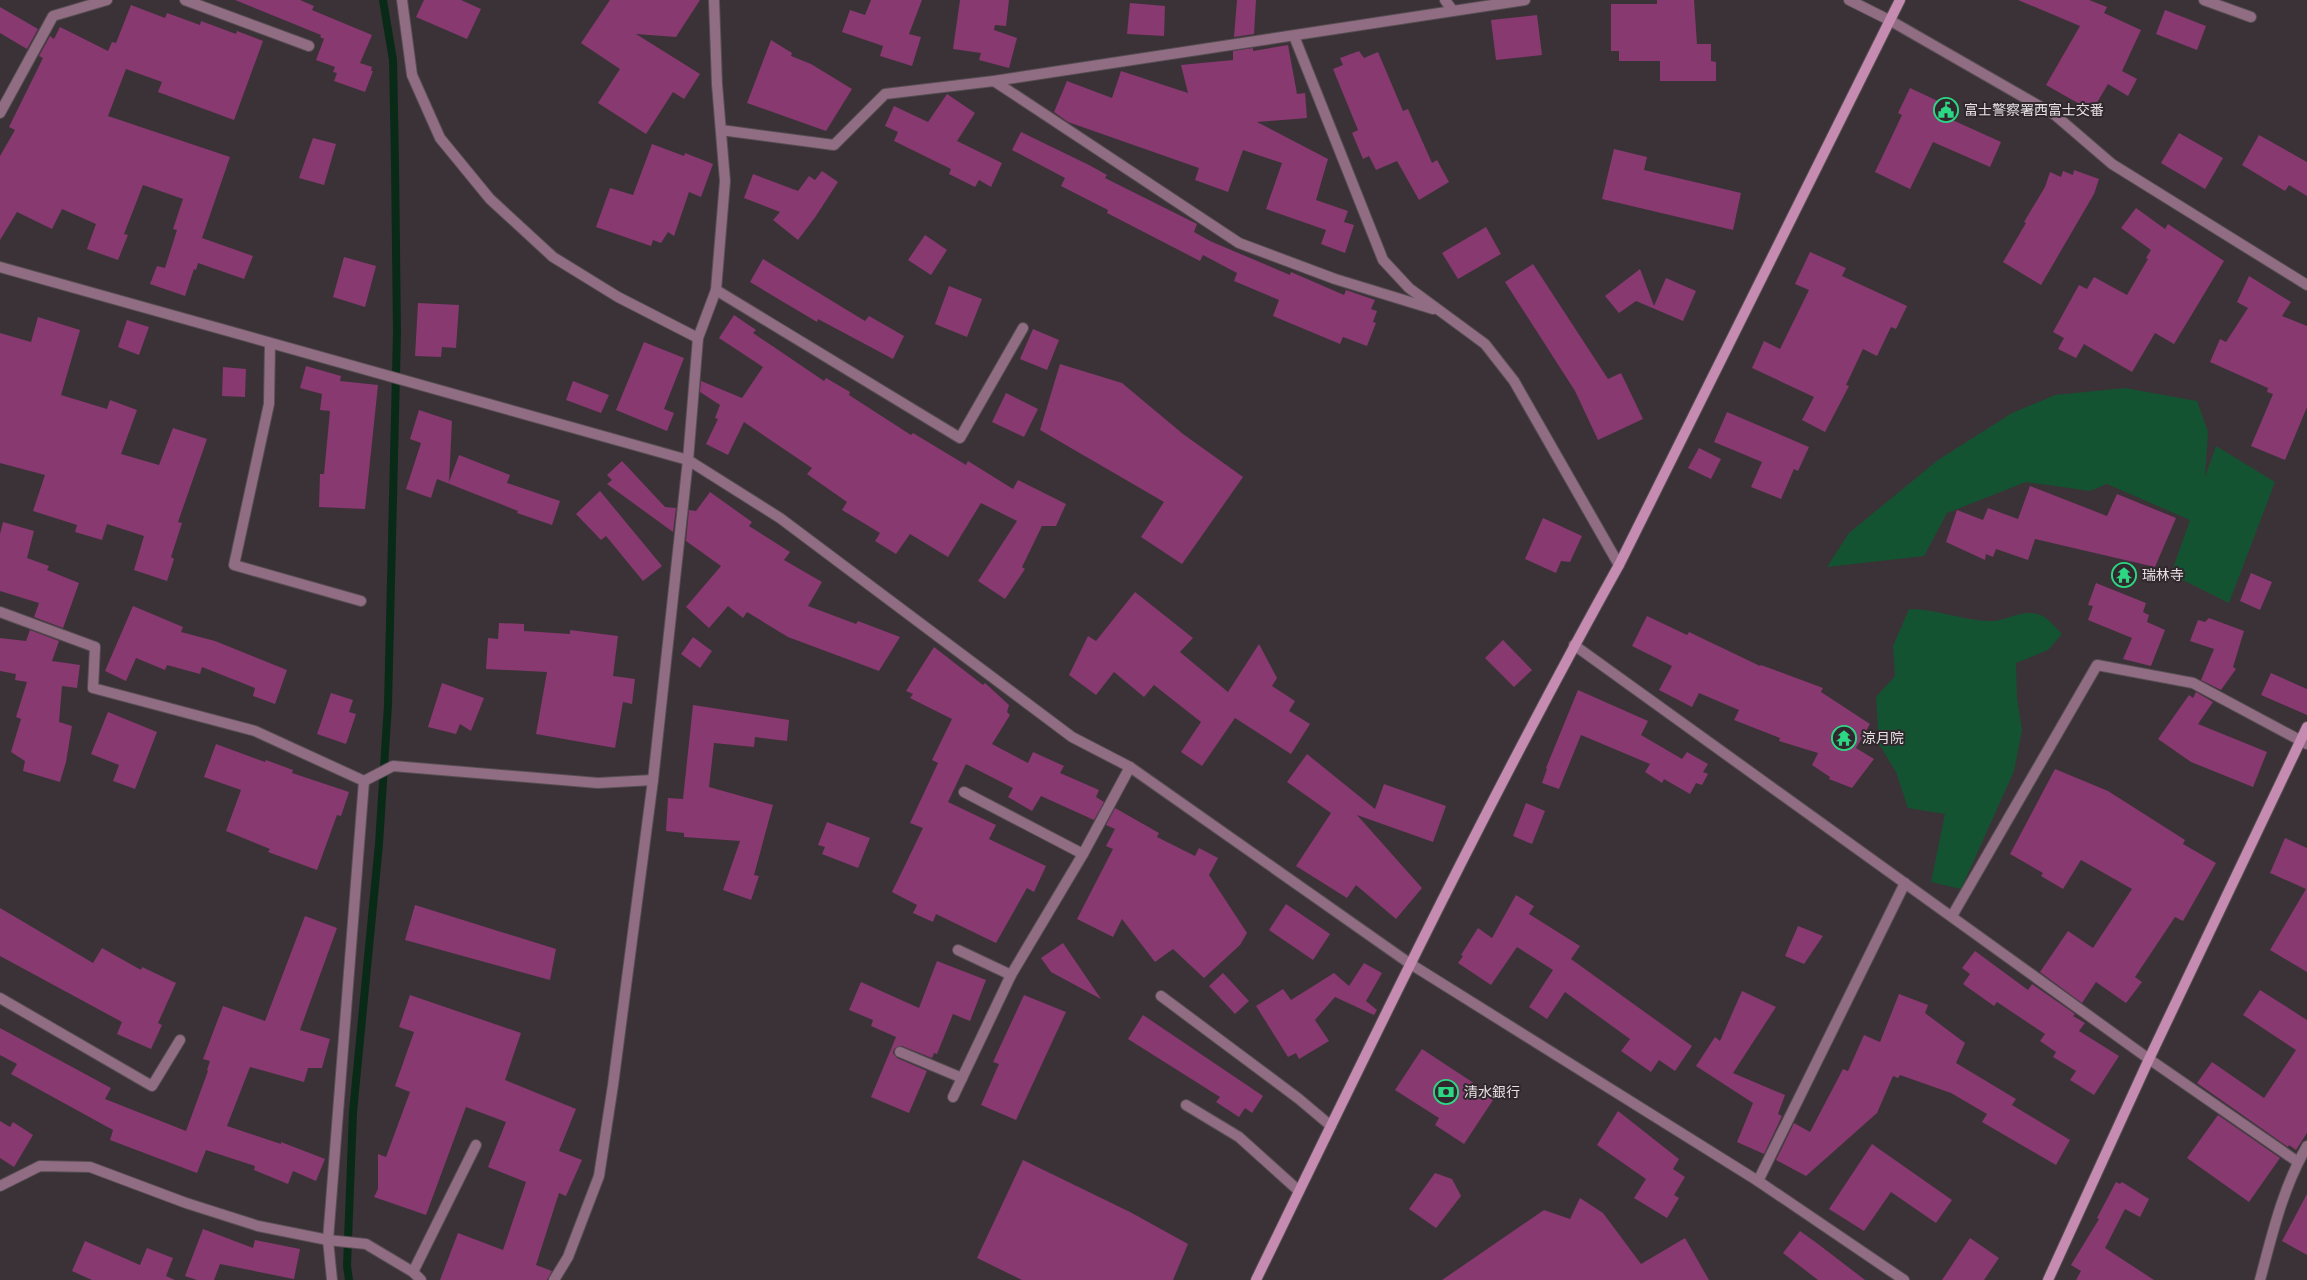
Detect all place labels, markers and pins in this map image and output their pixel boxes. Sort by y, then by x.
public building icon: 富士警察署西富士交番 [1933,97,1959,123]
place label: 富士警察署西富士交番 [1964,101,2104,119]
temple icon: 瑞林寺 [2111,562,2137,588]
place label: 瑞林寺 [2142,566,2184,584]
temple icon: 涼月院 [1831,725,1857,751]
place label: 涼月院 [1862,729,1904,747]
bank icon: 清水銀行 [1433,1079,1459,1105]
place label: 清水銀行 [1464,1083,1520,1101]

